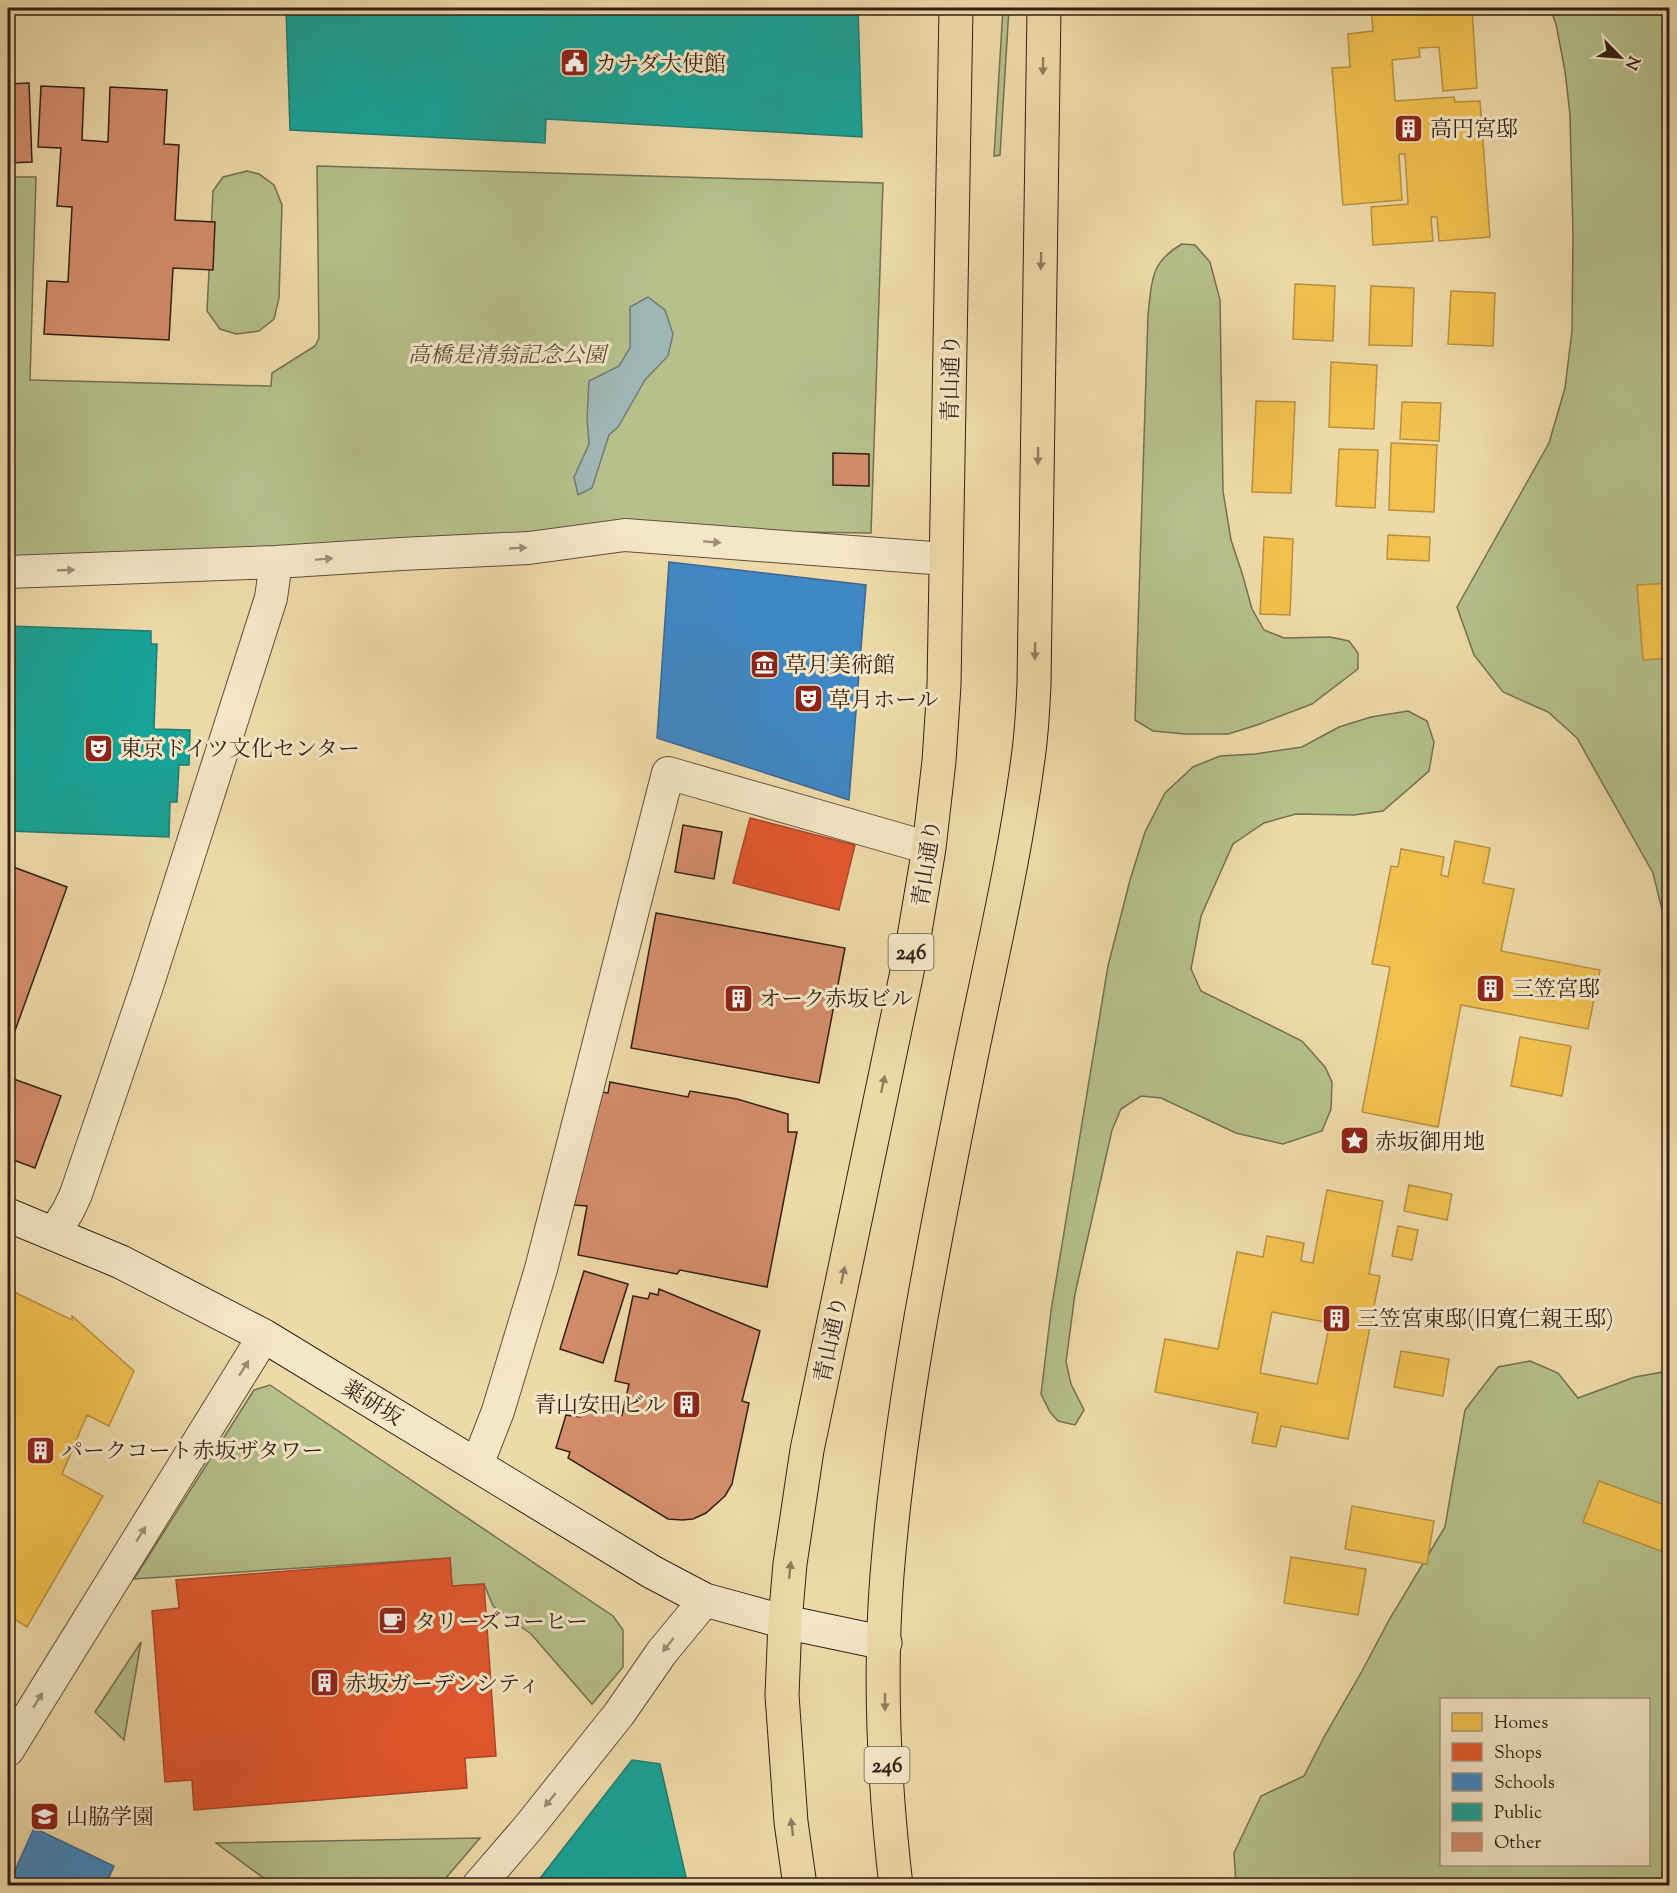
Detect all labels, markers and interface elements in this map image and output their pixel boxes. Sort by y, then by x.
north arrow [1590,27,1650,87]
public building icon: カナダ大使館 [558,47,590,79]
place label: カナダ大使館 [595,50,726,82]
text: N [1618,52,1644,73]
one-way arrow [1039,56,1048,75]
building icon: 高円宮邸 [1393,112,1425,144]
place label: 高円宮邸 [1430,115,1518,147]
one-way arrow [1036,251,1045,270]
street label: 青山通り [936,334,970,422]
park label: 高橋是清翁記念公園 [408,341,609,373]
one-way arrow [1033,446,1042,465]
one-way arrow [703,537,722,547]
one-way arrow [509,544,528,553]
one-way arrow [314,554,333,564]
one-way arrow [56,565,75,575]
one-way arrow [1030,641,1039,660]
museum icon: 草月美術館 [748,648,780,680]
place label: 草月美術館 [785,651,895,683]
theatre icon: 草月ホール [792,683,824,715]
place label: 草月ホール [829,686,939,718]
theatre icon: 東京ドイツ文化センター [83,732,115,764]
place label: 東京ドイツ文化センター [120,735,360,767]
street label: 青山通り [906,818,952,909]
road number: 246 [888,934,934,970]
building icon: 三笠宮邸 [1475,972,1507,1004]
place label: 三笠宮邸 [1512,975,1600,1007]
building icon: オーク赤坂ビル [722,982,754,1014]
place label: オーク赤坂ビル [759,985,913,1017]
one-way arrow [879,1075,889,1094]
place icon: 赤坂御用地 [1338,1125,1370,1157]
place label: 赤坂御用地 [1375,1128,1485,1160]
one-way arrow [839,1266,849,1284]
street label: 青山通り [808,1293,858,1386]
building icon: 三笠宮東邸(旧寬仁親王邸) [1320,1302,1352,1334]
place label: 三笠宮東邸(旧寬仁親王邸) [1357,1305,1613,1337]
one-way arrow [238,1360,249,1377]
street label: 薬研坂 [335,1374,408,1435]
building icon: 青山安田ビル [671,1388,703,1420]
place label: 青山安田ビル [534,1391,666,1423]
building icon: パークコート赤坂ザタワー [24,1434,56,1466]
place label: パークコート赤坂ザタワー [61,1437,323,1469]
one-way arrow [135,1526,146,1542]
one-way arrow [785,1561,795,1580]
cafe icon: タリーズコーヒー [377,1605,409,1637]
place label: タリーズコーヒー [414,1608,588,1640]
one-way arrow [661,1637,674,1653]
building icon: 赤坂ガーデンシティ [308,1667,340,1699]
place label: 赤坂ガーデンシティ [345,1670,540,1702]
one-way arrow [33,1692,44,1708]
one-way arrow [880,1692,890,1711]
legend [1440,1698,1650,1866]
text: Homes [1494,1711,1548,1737]
text: Shops [1494,1741,1542,1767]
road number: 246 [864,1747,910,1783]
text: Schools [1494,1771,1555,1797]
one-way arrow [543,1792,556,1808]
school or university icon: 山脇学園 [29,1800,61,1832]
text: Public [1494,1801,1542,1827]
place label: 山脇学園 [66,1803,154,1835]
one-way arrow [788,1818,797,1837]
text: Other [1494,1831,1541,1857]

